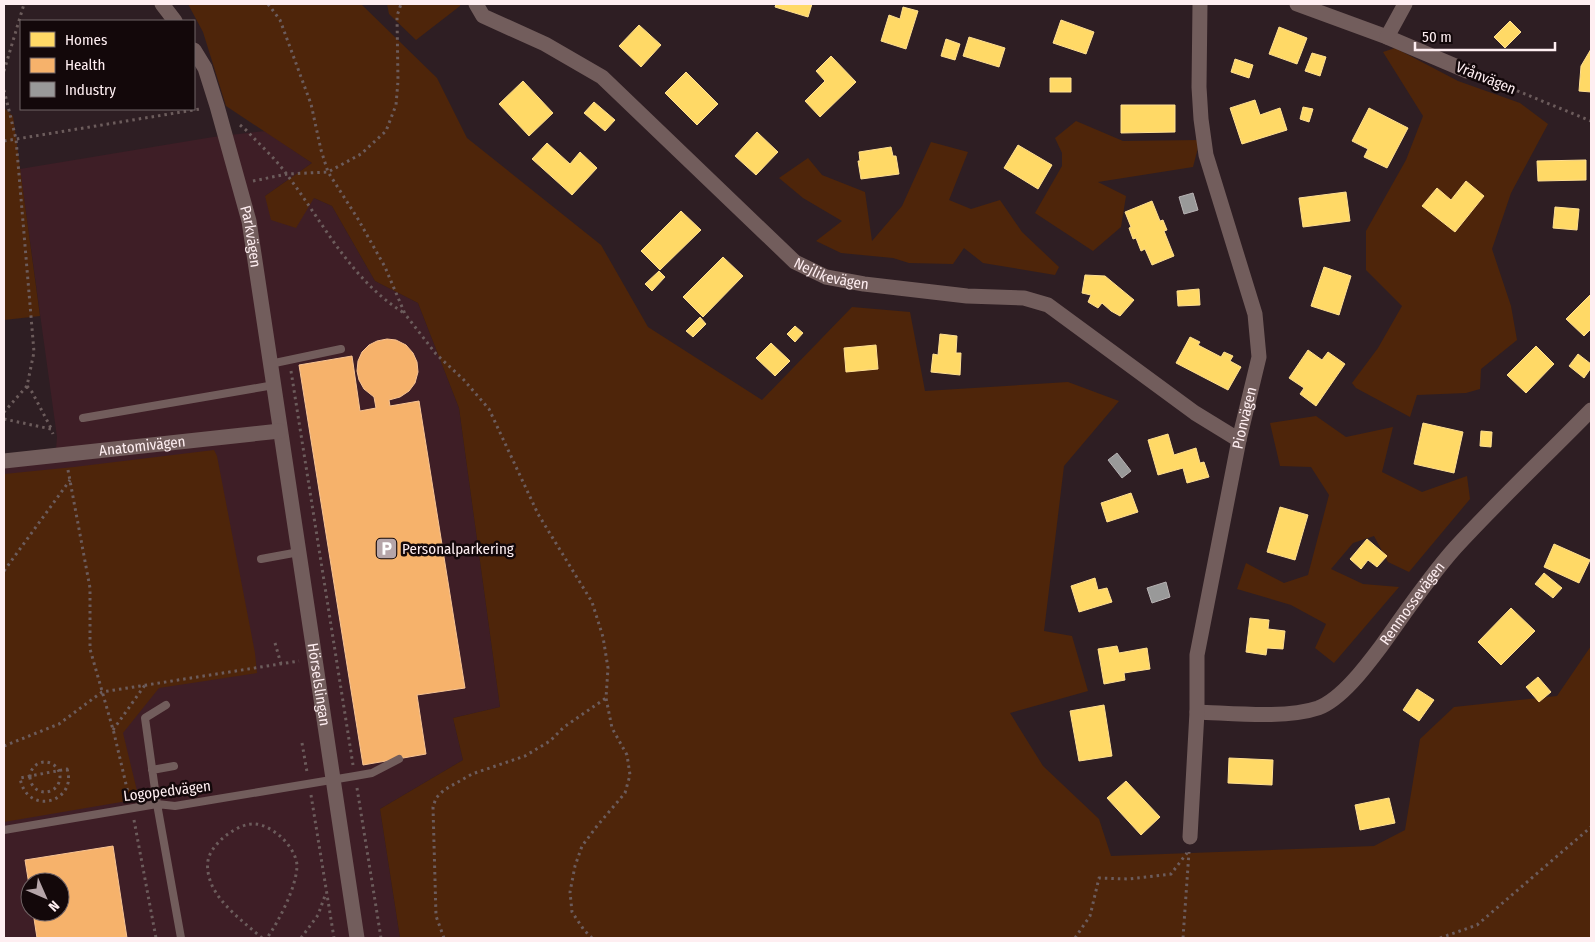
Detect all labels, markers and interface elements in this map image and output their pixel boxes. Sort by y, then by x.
legend [20,20,195,110]
scale bar [1415,20,1555,52]
text: 50 m [1422,28,1452,46]
text: Homes [65,31,107,49]
text: Health [65,56,105,74]
street label: Vrånvägen [1453,58,1519,98]
text: Industry [65,81,116,99]
street label: Parkvägen [236,204,265,269]
street label: Nejlikevägen [791,254,870,293]
street label: Pionvägen [1228,385,1260,450]
street label: Anatomivägen [98,432,186,460]
parking icon: Personalparkering [374,537,398,561]
place label: Personalparkering [402,540,514,558]
street label: Renmossevägen [1376,558,1449,648]
street label: Hörselslingan [304,642,334,727]
street label: Logopedvägen [122,777,212,805]
north arrow [20,872,70,922]
text: N [45,897,63,915]

